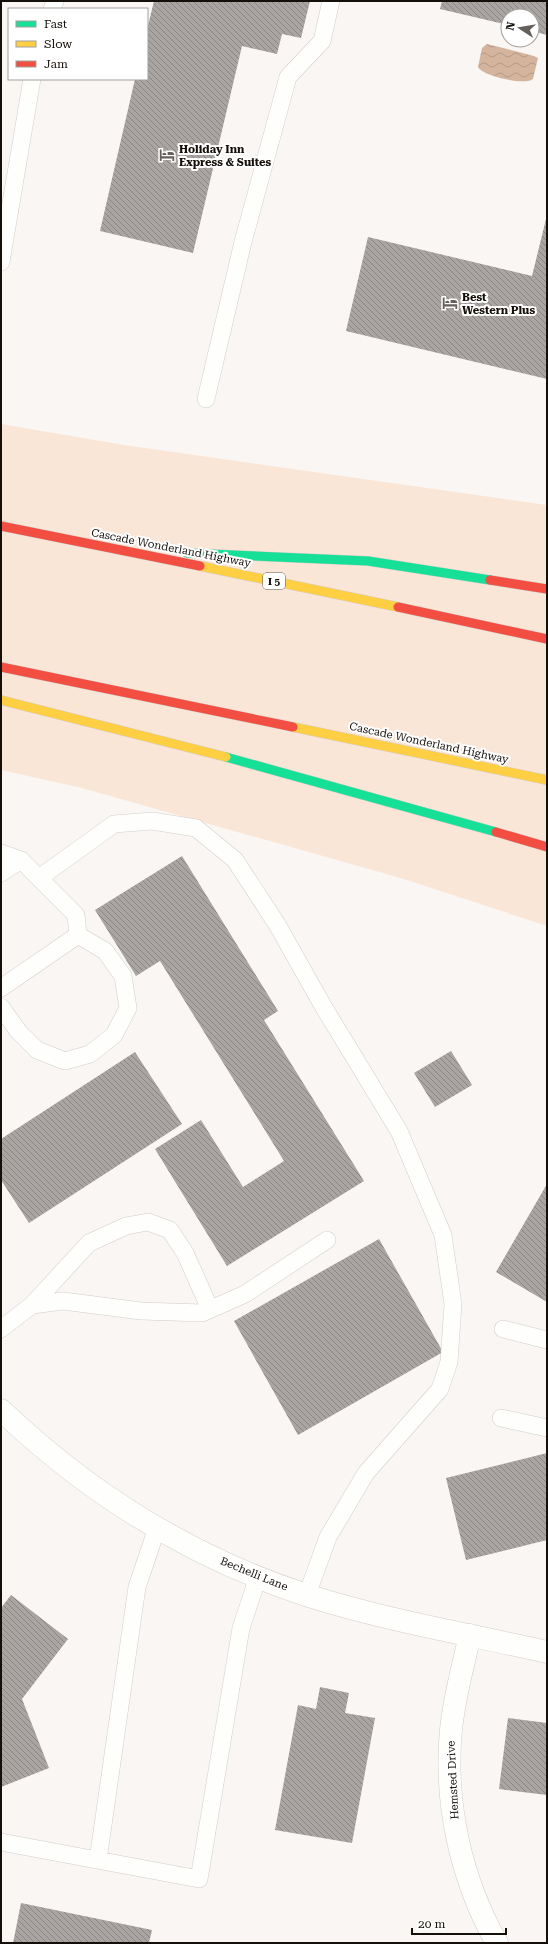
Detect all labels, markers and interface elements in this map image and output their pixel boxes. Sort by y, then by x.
legend [8,8,148,80]
north arrow [500,8,540,48]
text: Fast [44,17,68,31]
text: N [503,20,518,32]
text: Slow [44,37,72,51]
text: Jam [44,57,68,71]
place label: Holiday Inn Express & Suites [179,143,272,169]
hotel icon: Holiday Inn Express & Suites [158,146,176,164]
place label: Best Western Plus [462,291,535,317]
hotel icon: Best Western Plus [441,294,459,312]
street label: Cascade Wonderland Highway [90,526,252,570]
road number: I 5 [263,573,285,589]
street label: Cascade Wonderland Highway [348,720,510,766]
street label: Bechelli Lane [218,1555,290,1593]
street label: Hemsted Drive [444,1740,462,1820]
scale bar [412,1910,506,1936]
text: 20 m [418,1917,445,1931]

